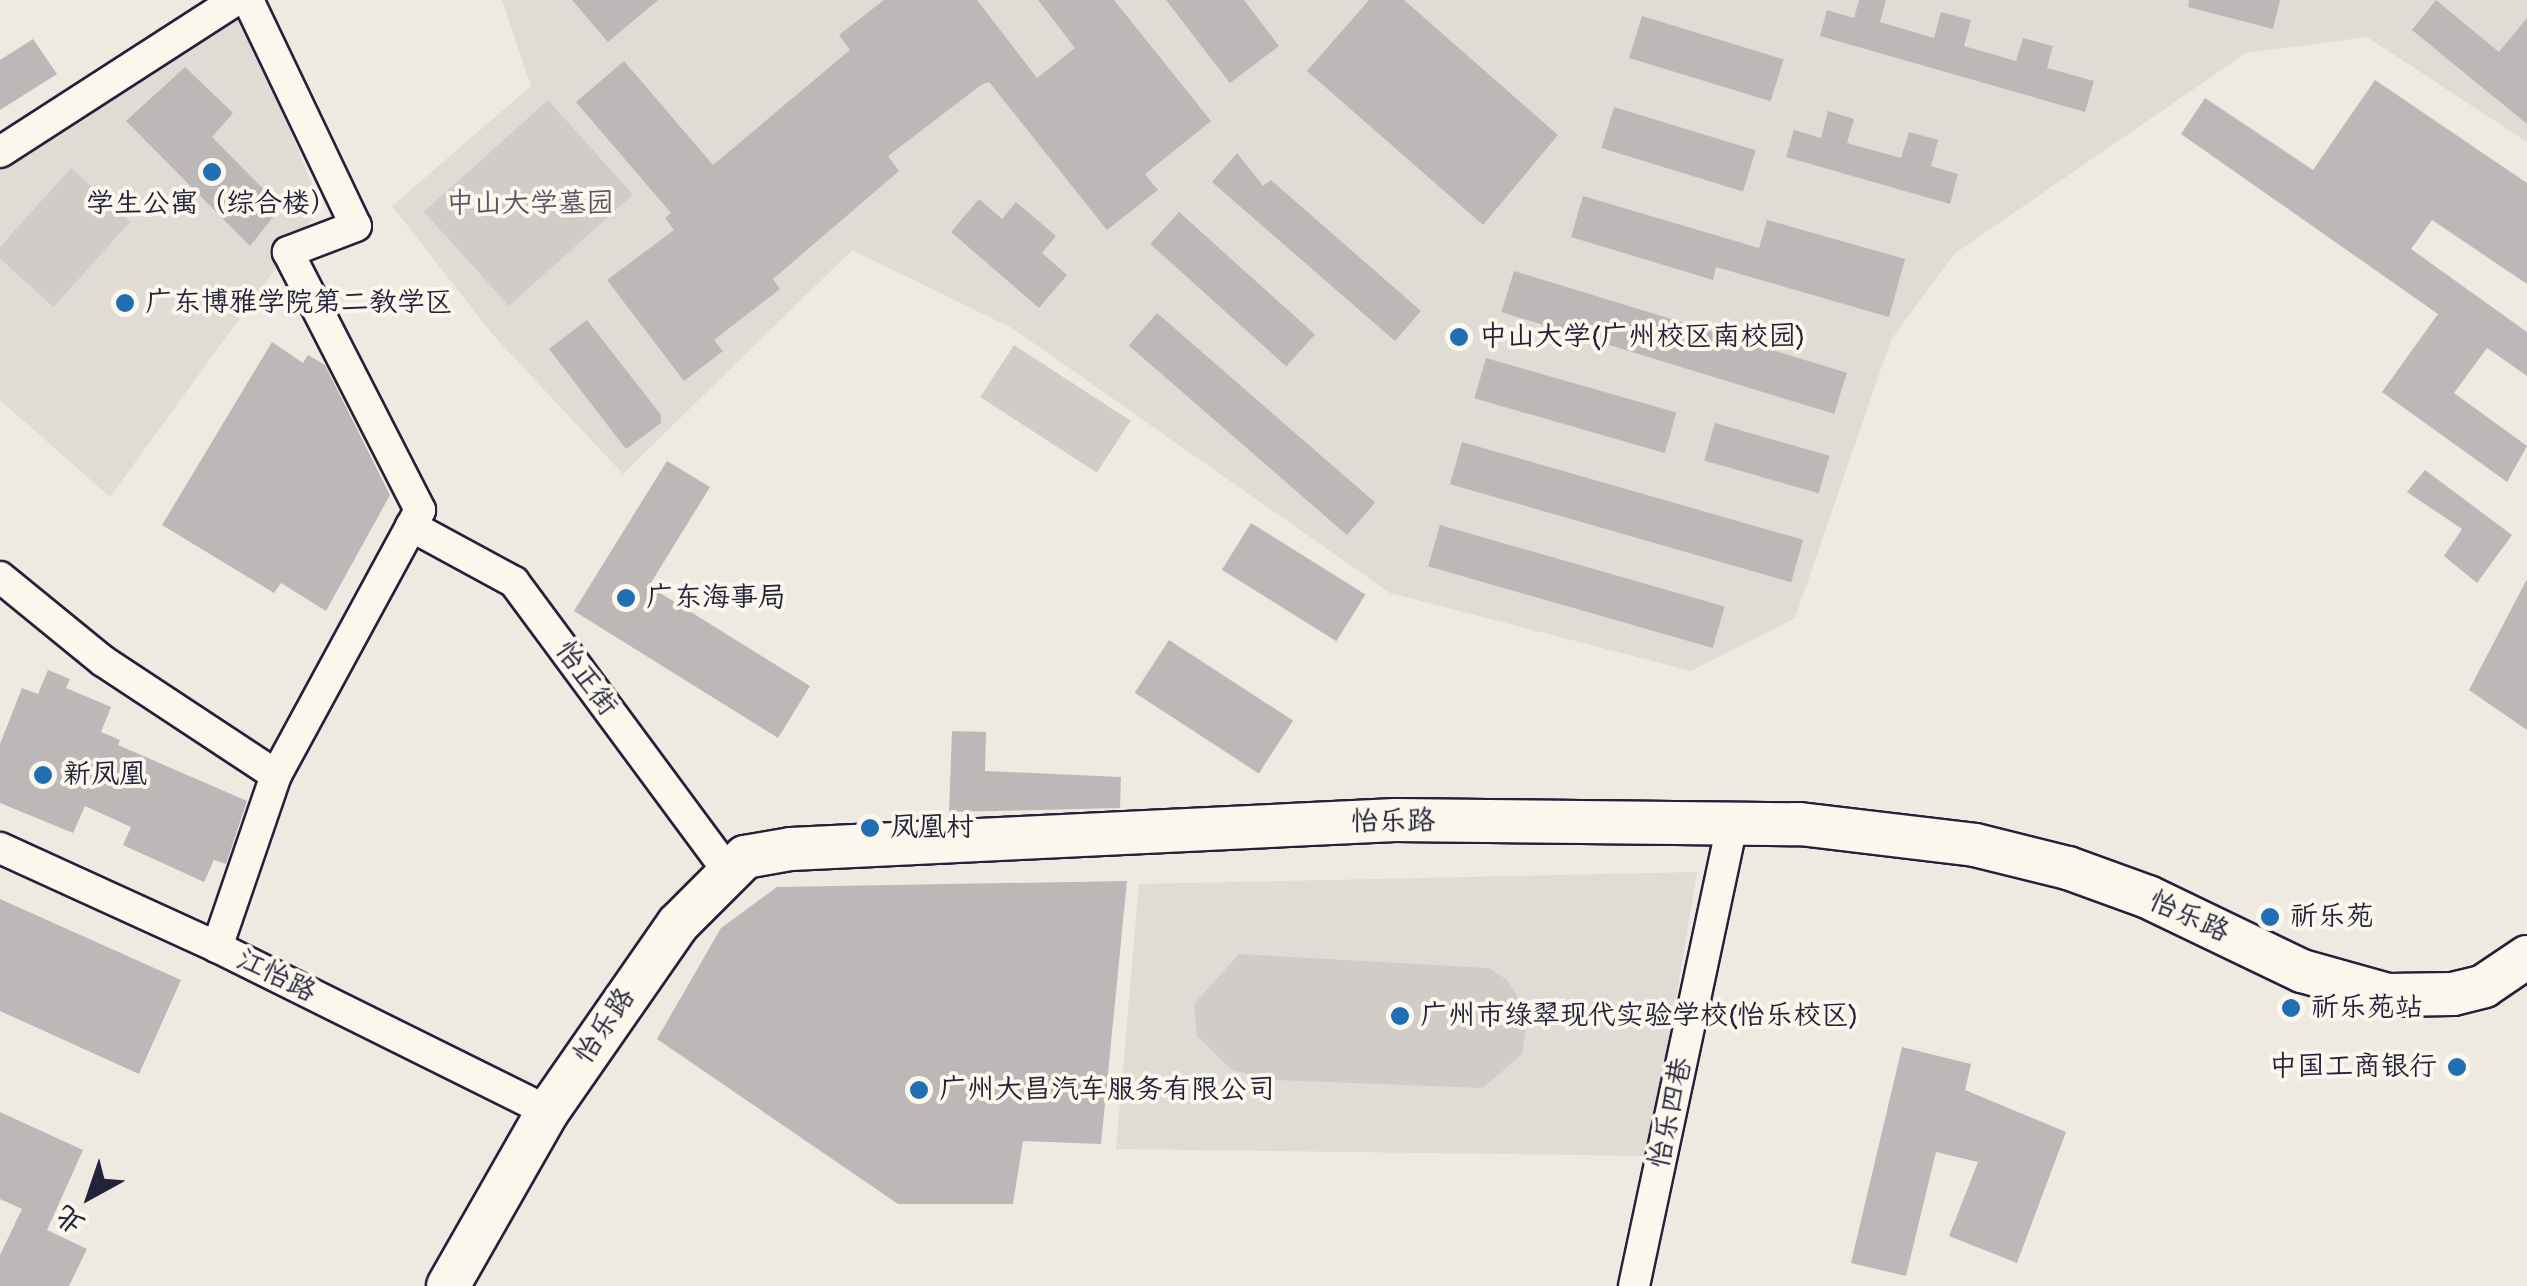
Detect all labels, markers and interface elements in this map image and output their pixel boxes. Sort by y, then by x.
marker: 学生公寓（综合楼） [201,161,223,183]
place label: 学生公寓（综合楼） [86,187,338,221]
park label: 中山大学墓园 [446,187,614,221]
place label: 广东博雅学院第二教学区 [145,286,453,320]
marker: 广东博雅学院第二教学区 [114,292,136,314]
place label: 中山大学(广州校区南校园) [1479,320,1806,354]
marker: 中山大学(广州校区南校园) [1448,326,1470,348]
place label: 广东海事局 [646,581,786,615]
marker: 广东海事局 [615,587,637,609]
street label: 怡正街 [548,635,624,723]
place label: 新凤凰 [63,758,147,792]
marker: 新凤凰 [32,764,54,786]
street label: 怡乐路 [1351,804,1435,840]
place label: 凤凰村 [890,811,974,845]
marker: 凤凰村 [859,817,881,839]
street label: 怡乐路 [2144,885,2234,949]
place label: 祈乐苑 [2290,900,2374,934]
marker: 祈乐苑 [2259,906,2281,928]
street label: 江怡路 [231,942,321,1010]
street label: 怡乐路 [568,982,642,1070]
place label: 祈乐苑站 [2311,991,2423,1025]
marker: 祈乐苑站 [2280,997,2302,1019]
place label: 广州市绿翠现代实验学校(怡乐校区) [1420,999,1859,1033]
marker: 广州市绿翠现代实验学校(怡乐校区) [1389,1005,1411,1027]
place label: 中国工商银行 [2269,1050,2437,1084]
street label: 怡乐四巷 [1643,1055,1699,1171]
marker: 中国工商银行 [2446,1056,2468,1078]
place label: 广州大昌汽车服务有限公司 [939,1073,1275,1107]
marker: 广州大昌汽车服务有限公司 [908,1079,930,1101]
north arrow [40,1146,140,1246]
text: 北 [48,1197,92,1242]

